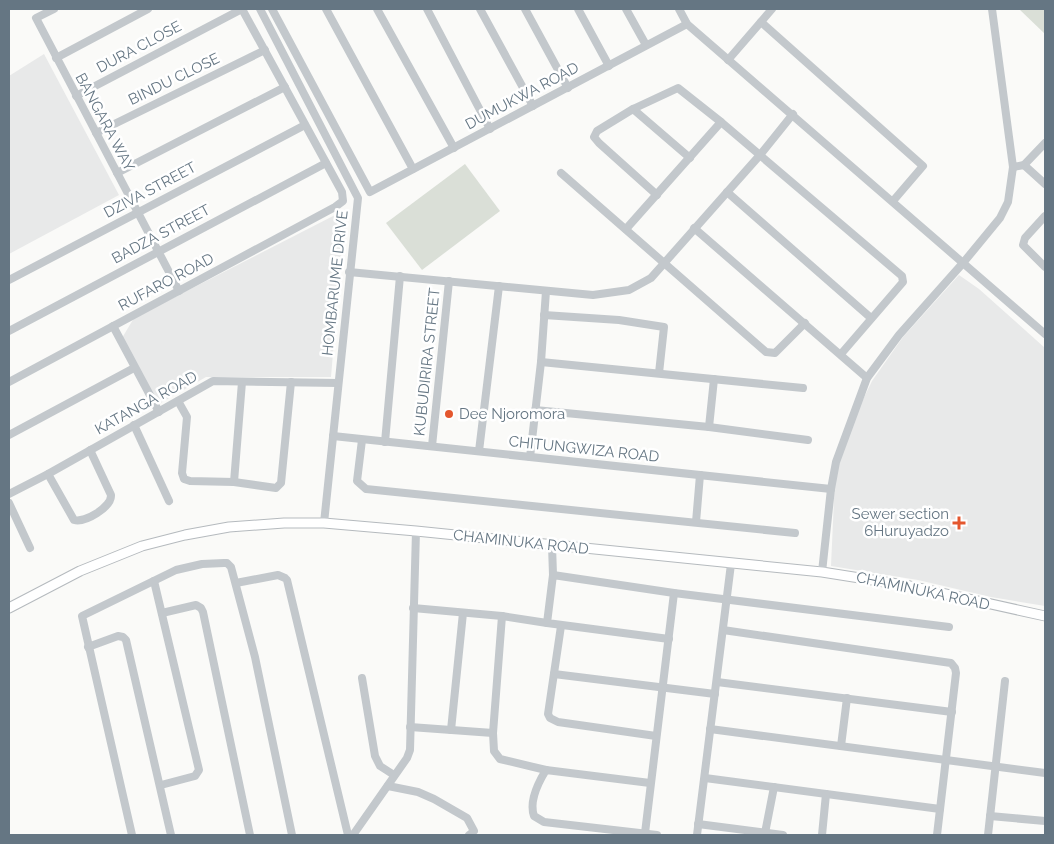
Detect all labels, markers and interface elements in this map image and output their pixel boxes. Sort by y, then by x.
street label: DURA CLOSE [94,17,184,77]
street label: BINDU CLOSE [125,49,223,109]
street label: DUMUKWA ROAD [462,58,582,134]
street label: BANGARA WAY [72,70,139,174]
street label: DZIVA STREET [101,158,199,222]
street label: BADZA STREET [109,201,213,267]
street label: HOMBARUME DRIVE [318,209,352,357]
street label: RUFARO ROAD [115,249,217,315]
street label: KUBUDIRIRA STREET [410,287,444,437]
street label: KATANGA ROAD [92,367,201,439]
place label: Dee Njoromora [459,405,565,423]
marker: Dee Njoromora [443,408,455,420]
street label: CHITUNGWIZA ROAD [508,432,661,466]
place label: Sewer section 6Huruyadzo [852,505,949,540]
marker: Sewer section 6Huruyadzo [953,517,965,529]
street label: CHAMINUKA ROAD [452,526,590,558]
street label: CHAMINUKA ROAD [855,568,992,614]

